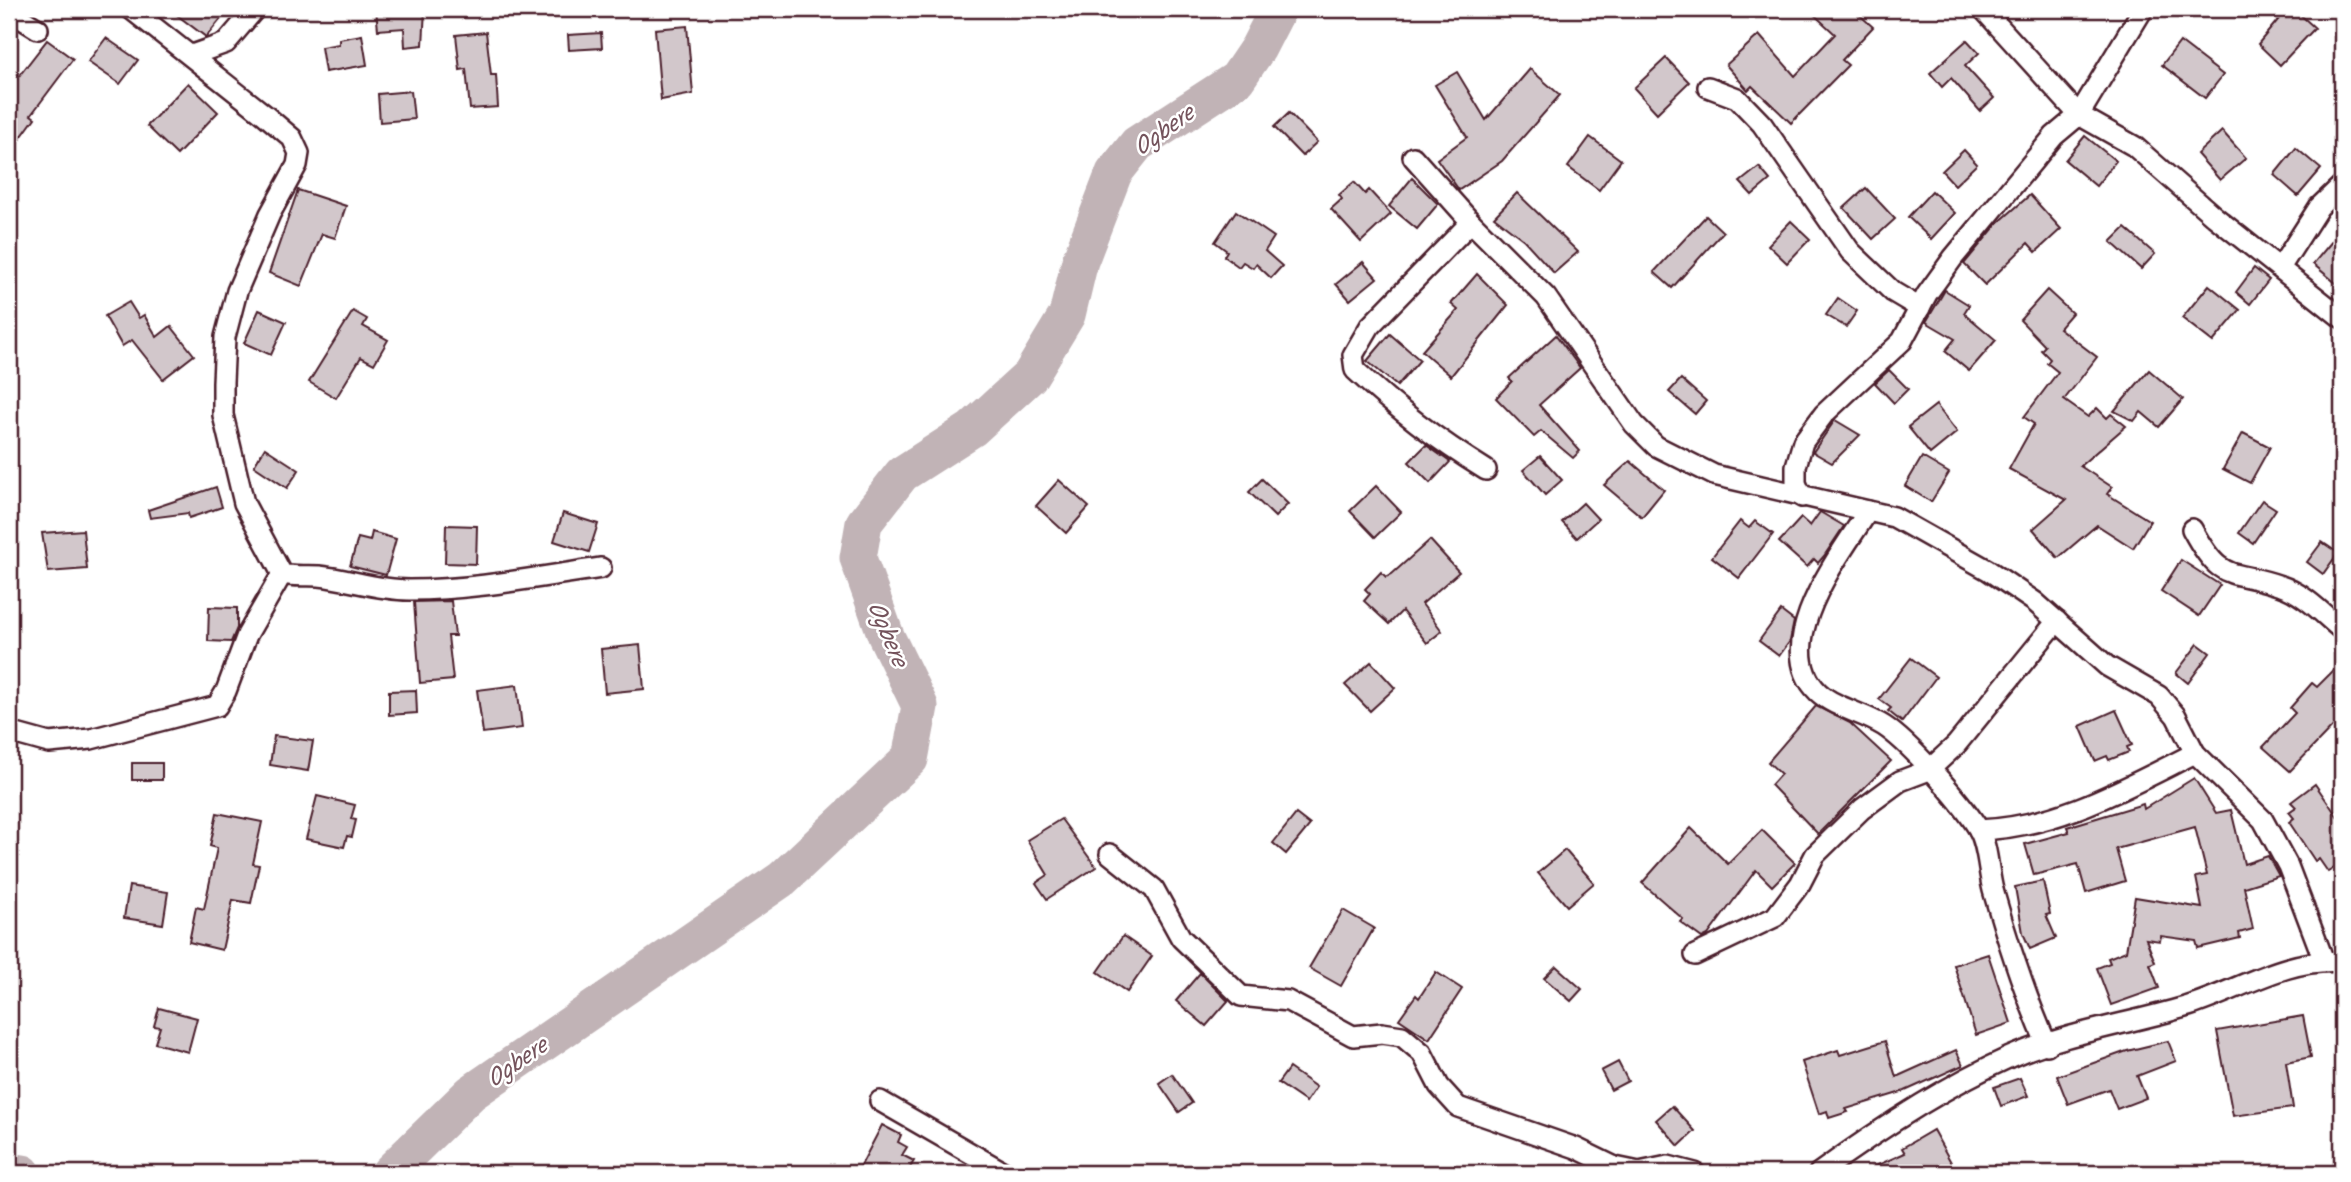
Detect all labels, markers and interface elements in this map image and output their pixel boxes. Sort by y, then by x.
water label: Ogbere [1126,94,1206,167]
water label: Ogbere [855,596,919,676]
water label: Ogbere [479,1026,559,1099]

